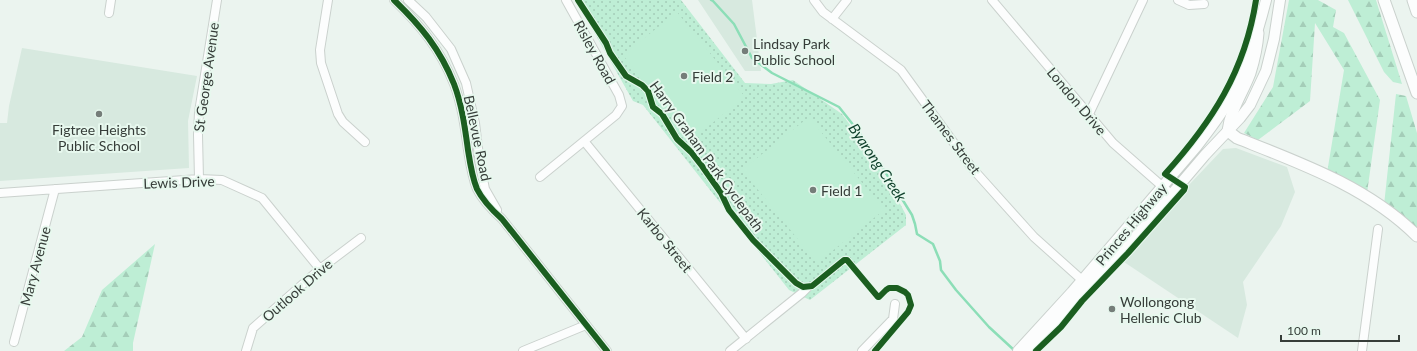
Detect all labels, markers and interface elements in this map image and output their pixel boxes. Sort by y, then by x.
street label: Risley Road [571,17,619,87]
street label: St George Avenue [190,21,222,133]
place label: Lindsay Park Public School [753,35,835,68]
marker: Lindsay Park Public School [740,46,750,56]
street label: London Drive [1044,64,1110,138]
place label: Field 2 [692,68,734,85]
marker: Field 2 [679,71,689,81]
street label: Harry Graham Park Cyclepath [647,77,767,235]
street label: Bellevue Road [461,94,495,182]
street label: Thames Street [918,97,984,177]
marker: Figtree Heights Public School [94,109,104,119]
water label: Byarong Creek [845,120,911,205]
place label: Figtree Heights Public School [52,121,146,154]
street label: Lewis Drive [143,172,215,192]
street label: Princes Highway [1092,179,1171,269]
place label: Field 1 [821,182,863,199]
marker: Field 1 [808,185,818,195]
street label: Karbo Street [634,205,696,275]
street label: Mary Avenue [16,225,54,307]
street label: Outlook Drive [259,255,335,325]
place label: Wollongong Hellenic Club [1120,293,1202,326]
marker: Wollongong Hellenic Club [1107,304,1117,314]
scale bar [1281,317,1399,343]
text: 100 m [1287,323,1321,338]

